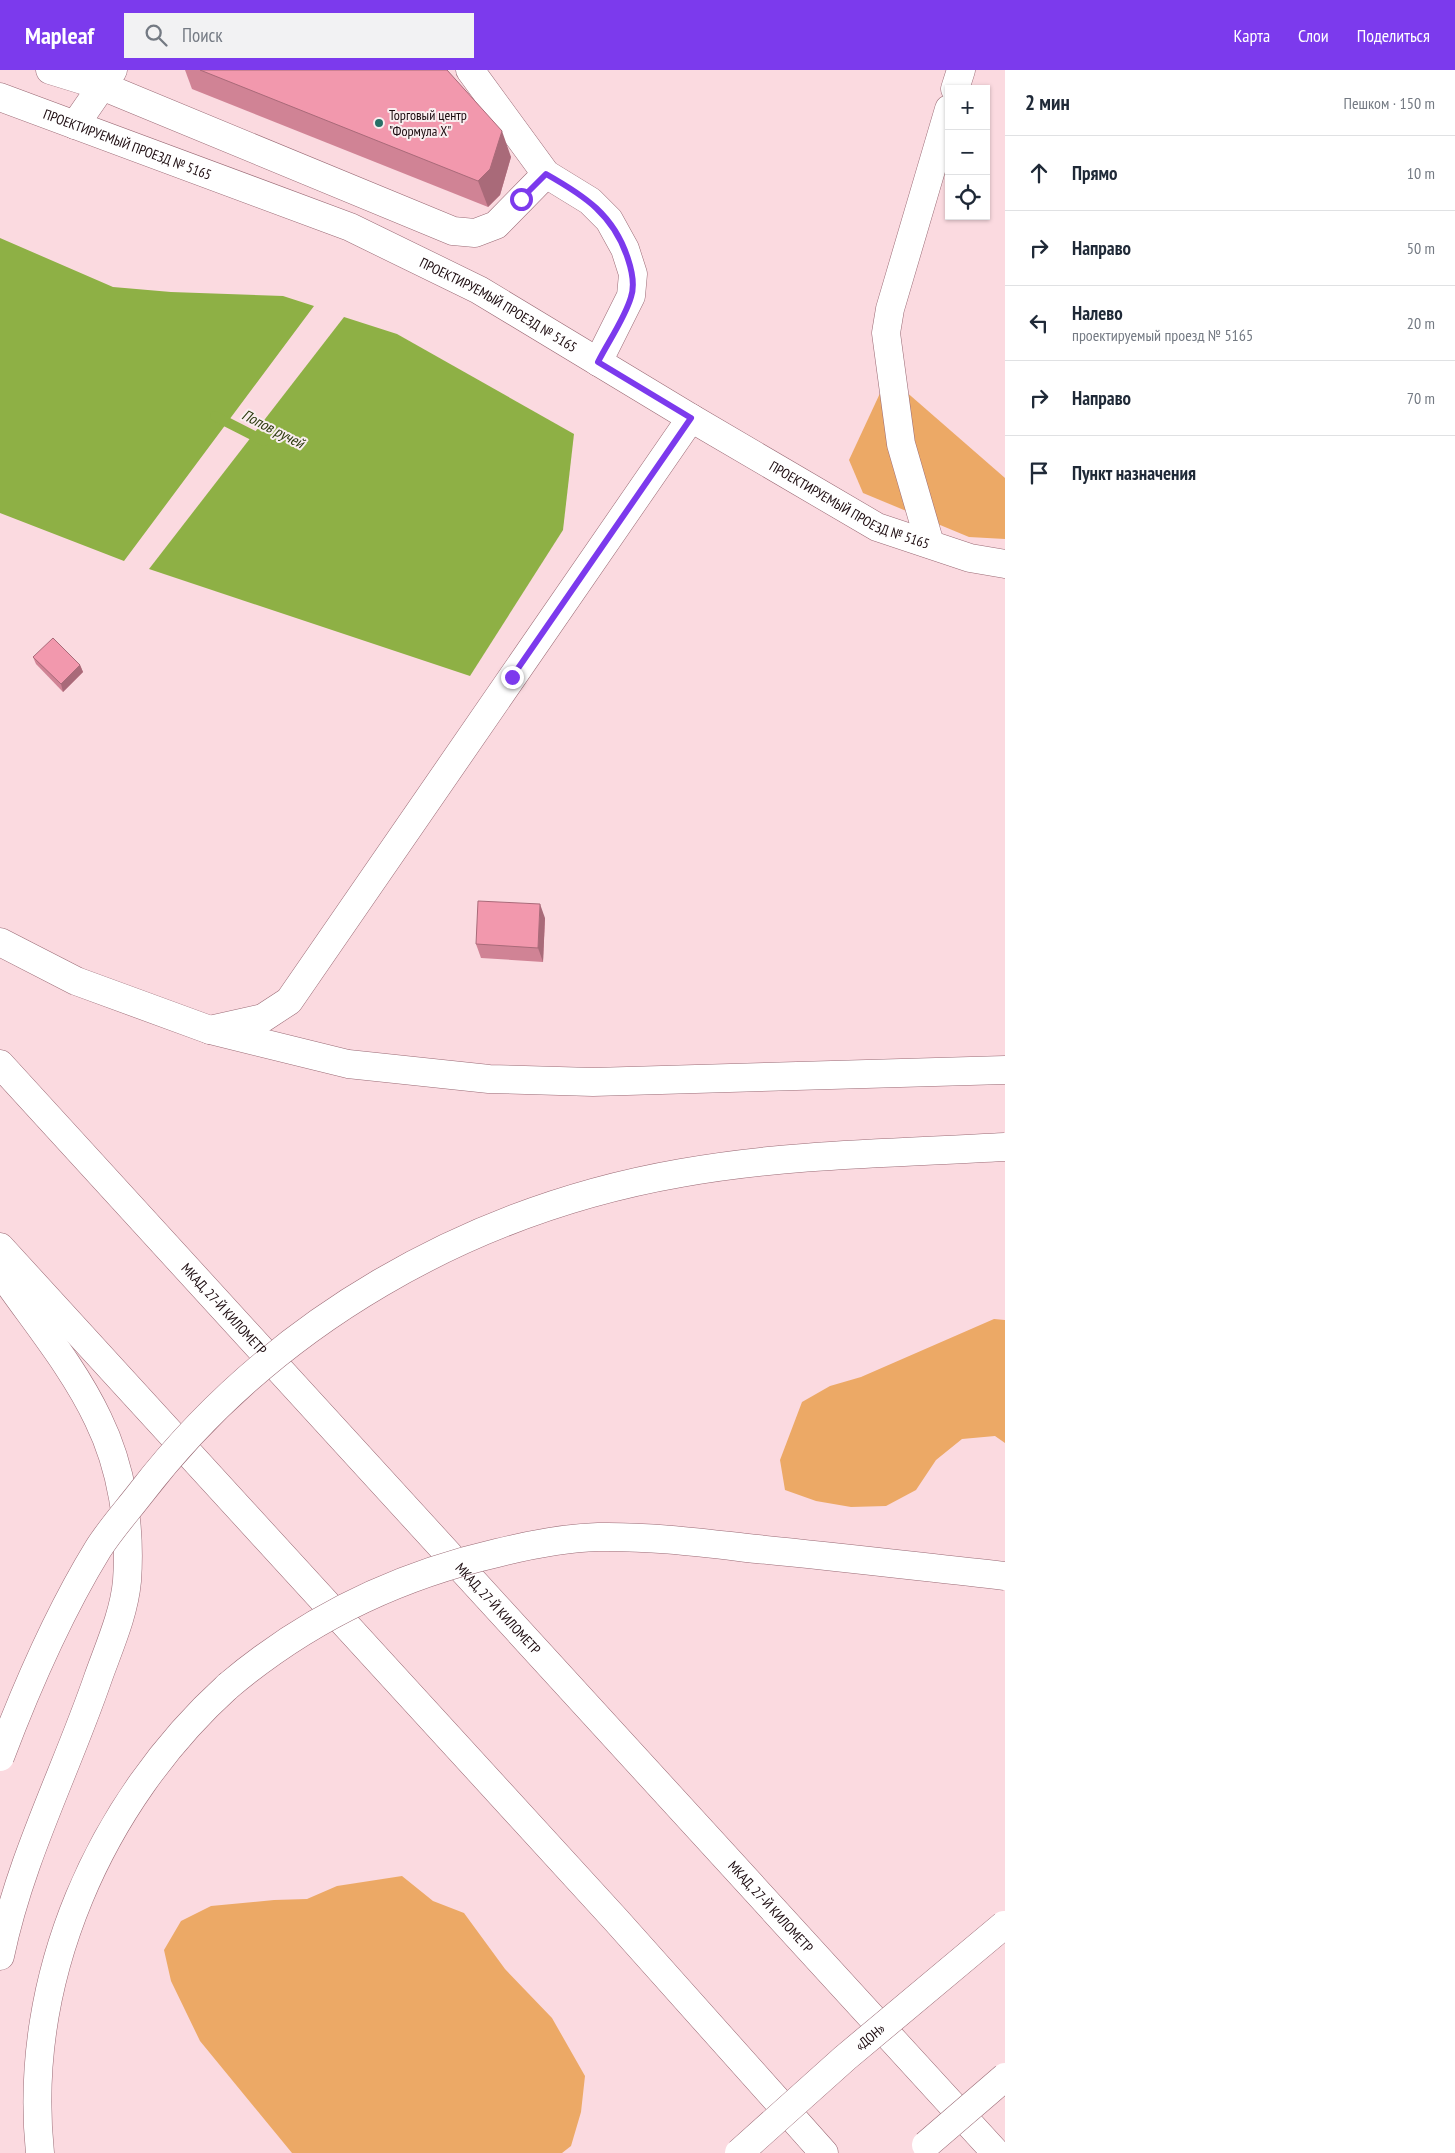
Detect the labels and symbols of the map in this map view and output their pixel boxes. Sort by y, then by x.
street label: ПРОЕКТИРУЕМЫЙ ПРОЕЗД № 5165 [41,105,214,184]
place label: Торговый центр "Формула X" [389,106,467,140]
marker: Торговый центр "Формула X" [373,117,385,129]
route start [510,188,533,211]
street label: ПРОЕКТИРУЕМЫЙ ПРОЕЗД № 5165 [417,253,580,356]
water label: Попов ручей [239,405,309,453]
street label: ПРОЕКТИРУЕМЫЙ ПРОЕЗД № 5165 [766,457,932,553]
route end [501,666,524,689]
street label: МКАД, 27-Й КИЛОМЕТР [178,1259,271,1359]
street label: МКАД, 27-Й КИЛОМЕТР [452,1559,545,1658]
street label: МКАД, 27-Й КИЛОМЕТР [724,1857,817,1956]
street label: «ДОН» [851,2019,889,2055]

